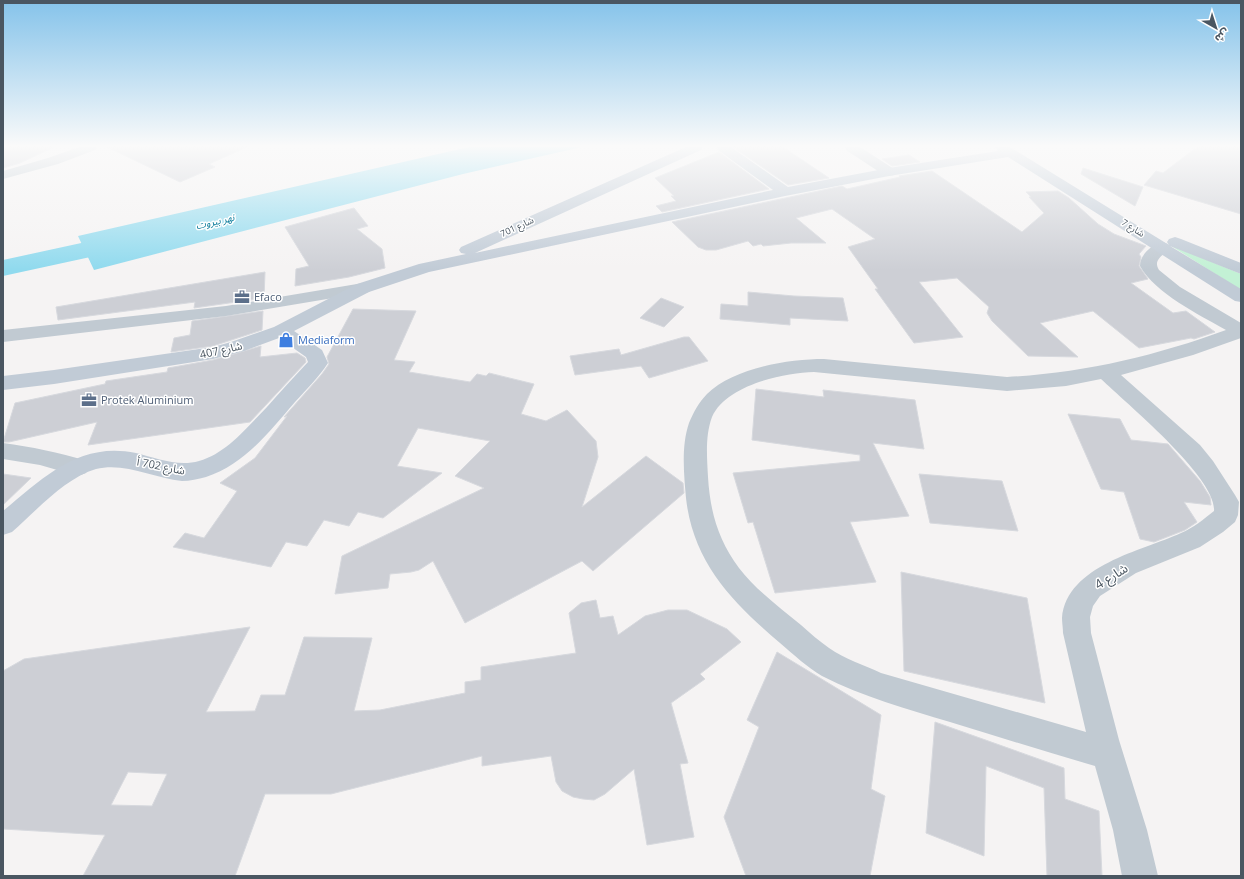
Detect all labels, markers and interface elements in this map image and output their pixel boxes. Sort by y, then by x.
north arrow [1196,8,1236,48]
text: ش [1212,26,1233,47]
water label: نهر بيروت [194,210,236,232]
street label: شارع 701 [498,213,536,241]
street label: شارع 7 [1119,215,1147,241]
office icon: Efaco [233,288,251,306]
place label: Efaco [254,289,282,304]
shop icon: Mediaform [277,331,295,349]
place label: Mediaform [298,332,355,347]
street label: شارع 407 [198,337,244,363]
office icon: Protek Aluminium [80,391,98,409]
place label: Protek Aluminium [101,392,193,407]
street label: شارع 702 أ [135,453,187,479]
street label: شارع 4 [1091,559,1132,595]

